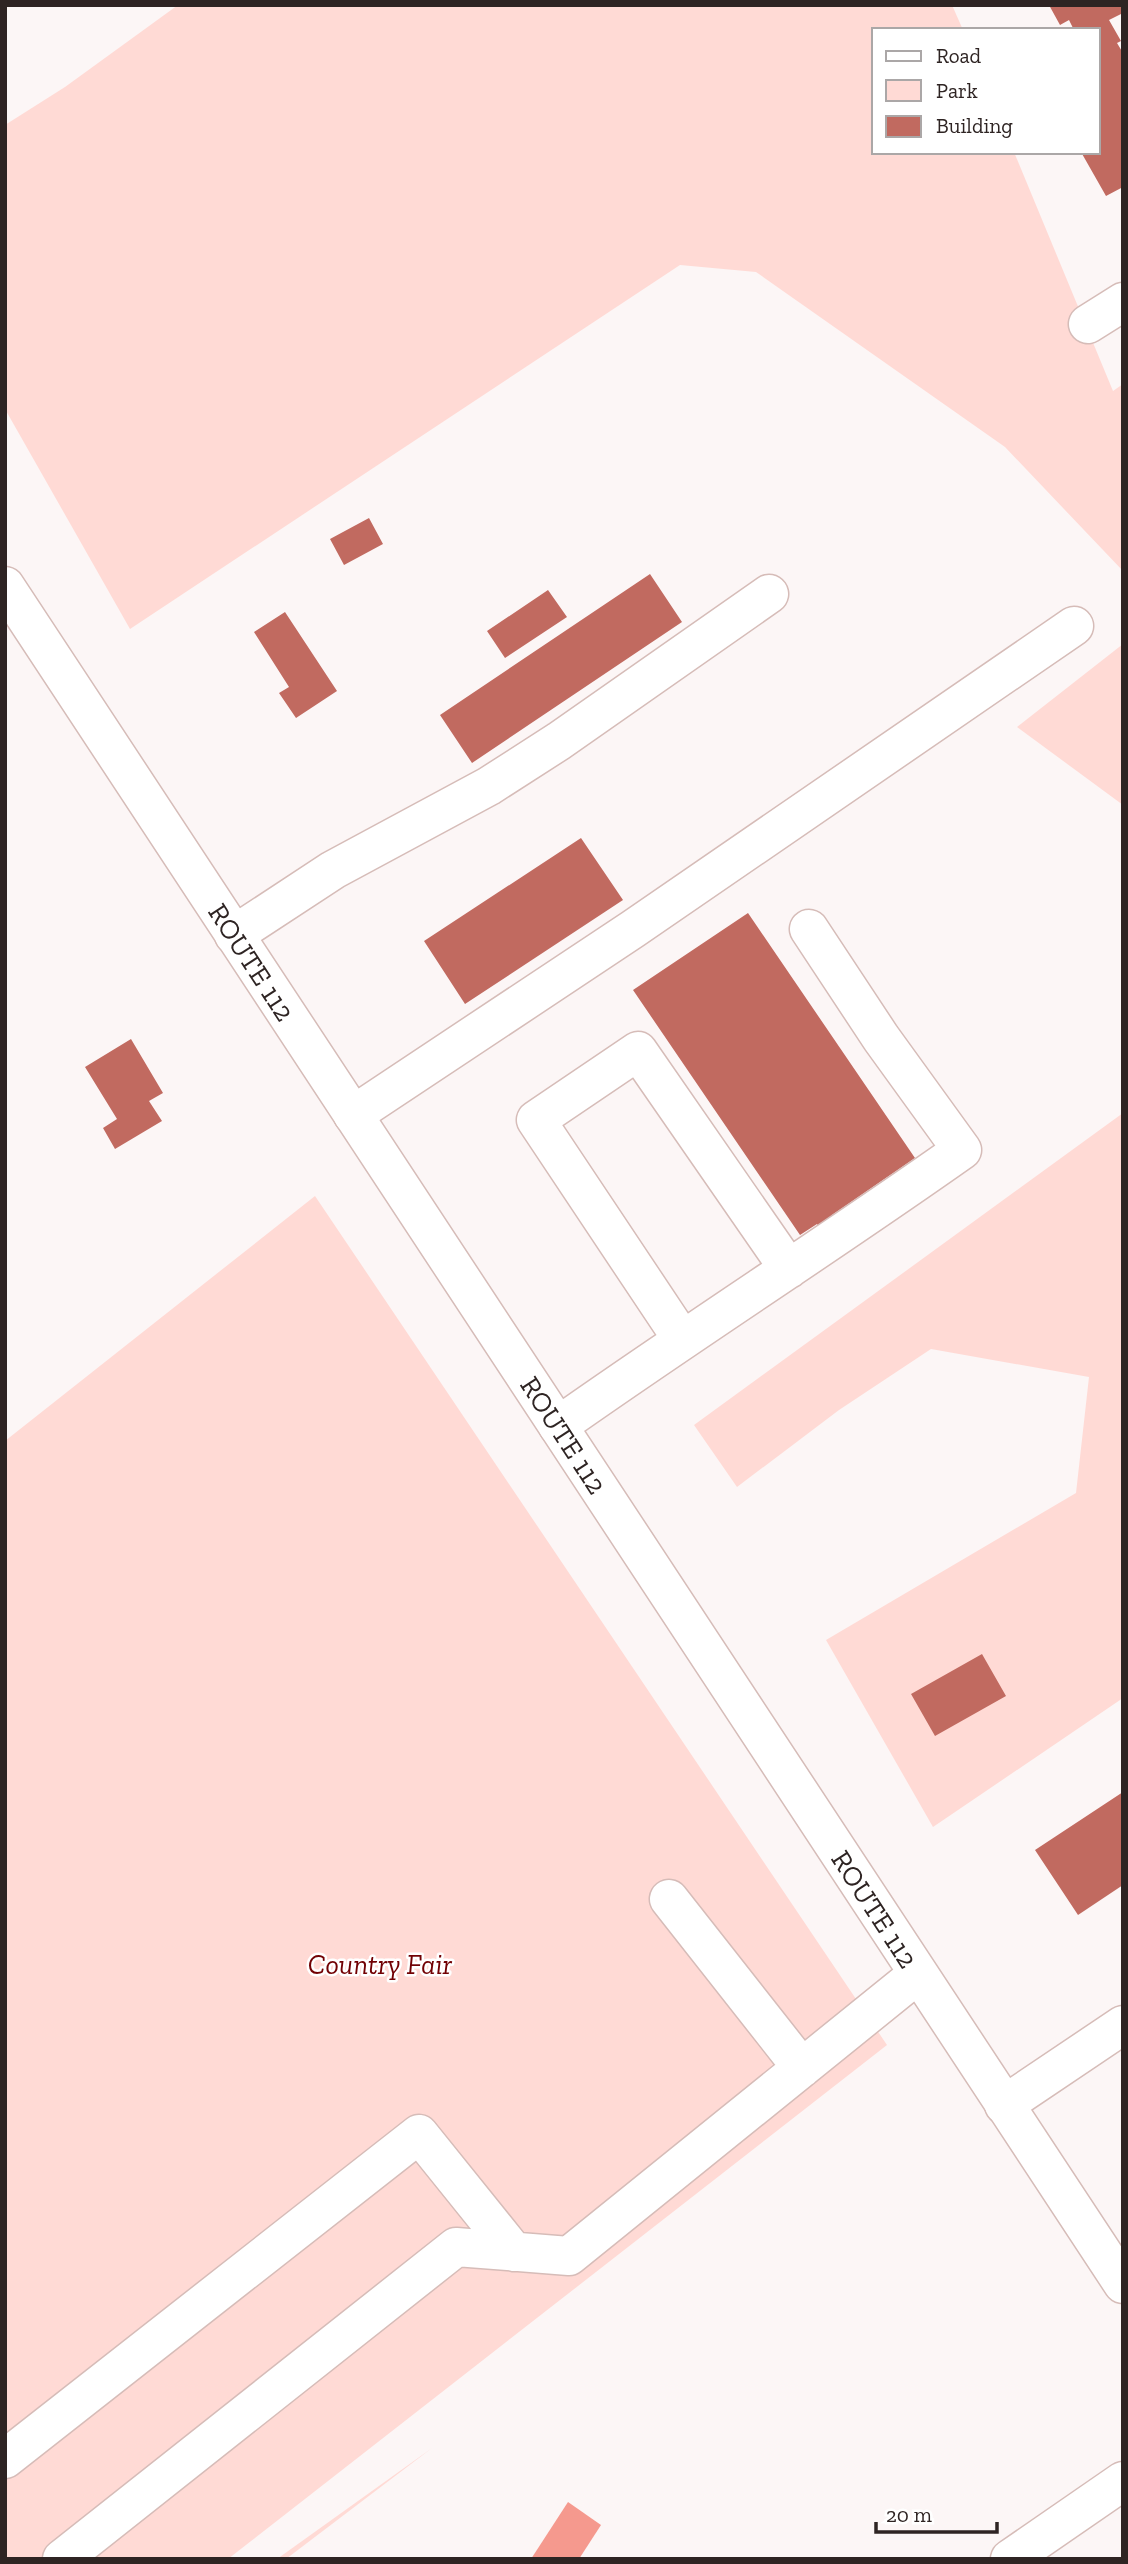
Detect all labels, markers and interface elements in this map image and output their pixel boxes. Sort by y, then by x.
legend [872,28,1100,154]
text: Road [936,43,982,68]
text: Park [936,78,978,103]
text: Building [936,113,1013,138]
street label: ROUTE 112 [201,897,302,1027]
street label: ROUTE 112 [513,1370,614,1500]
street label: ROUTE 112 [824,1844,925,1974]
park label: Country Fair [308,1948,453,1981]
scale bar [876,2490,997,2534]
text: 20 m [886,2502,932,2527]

